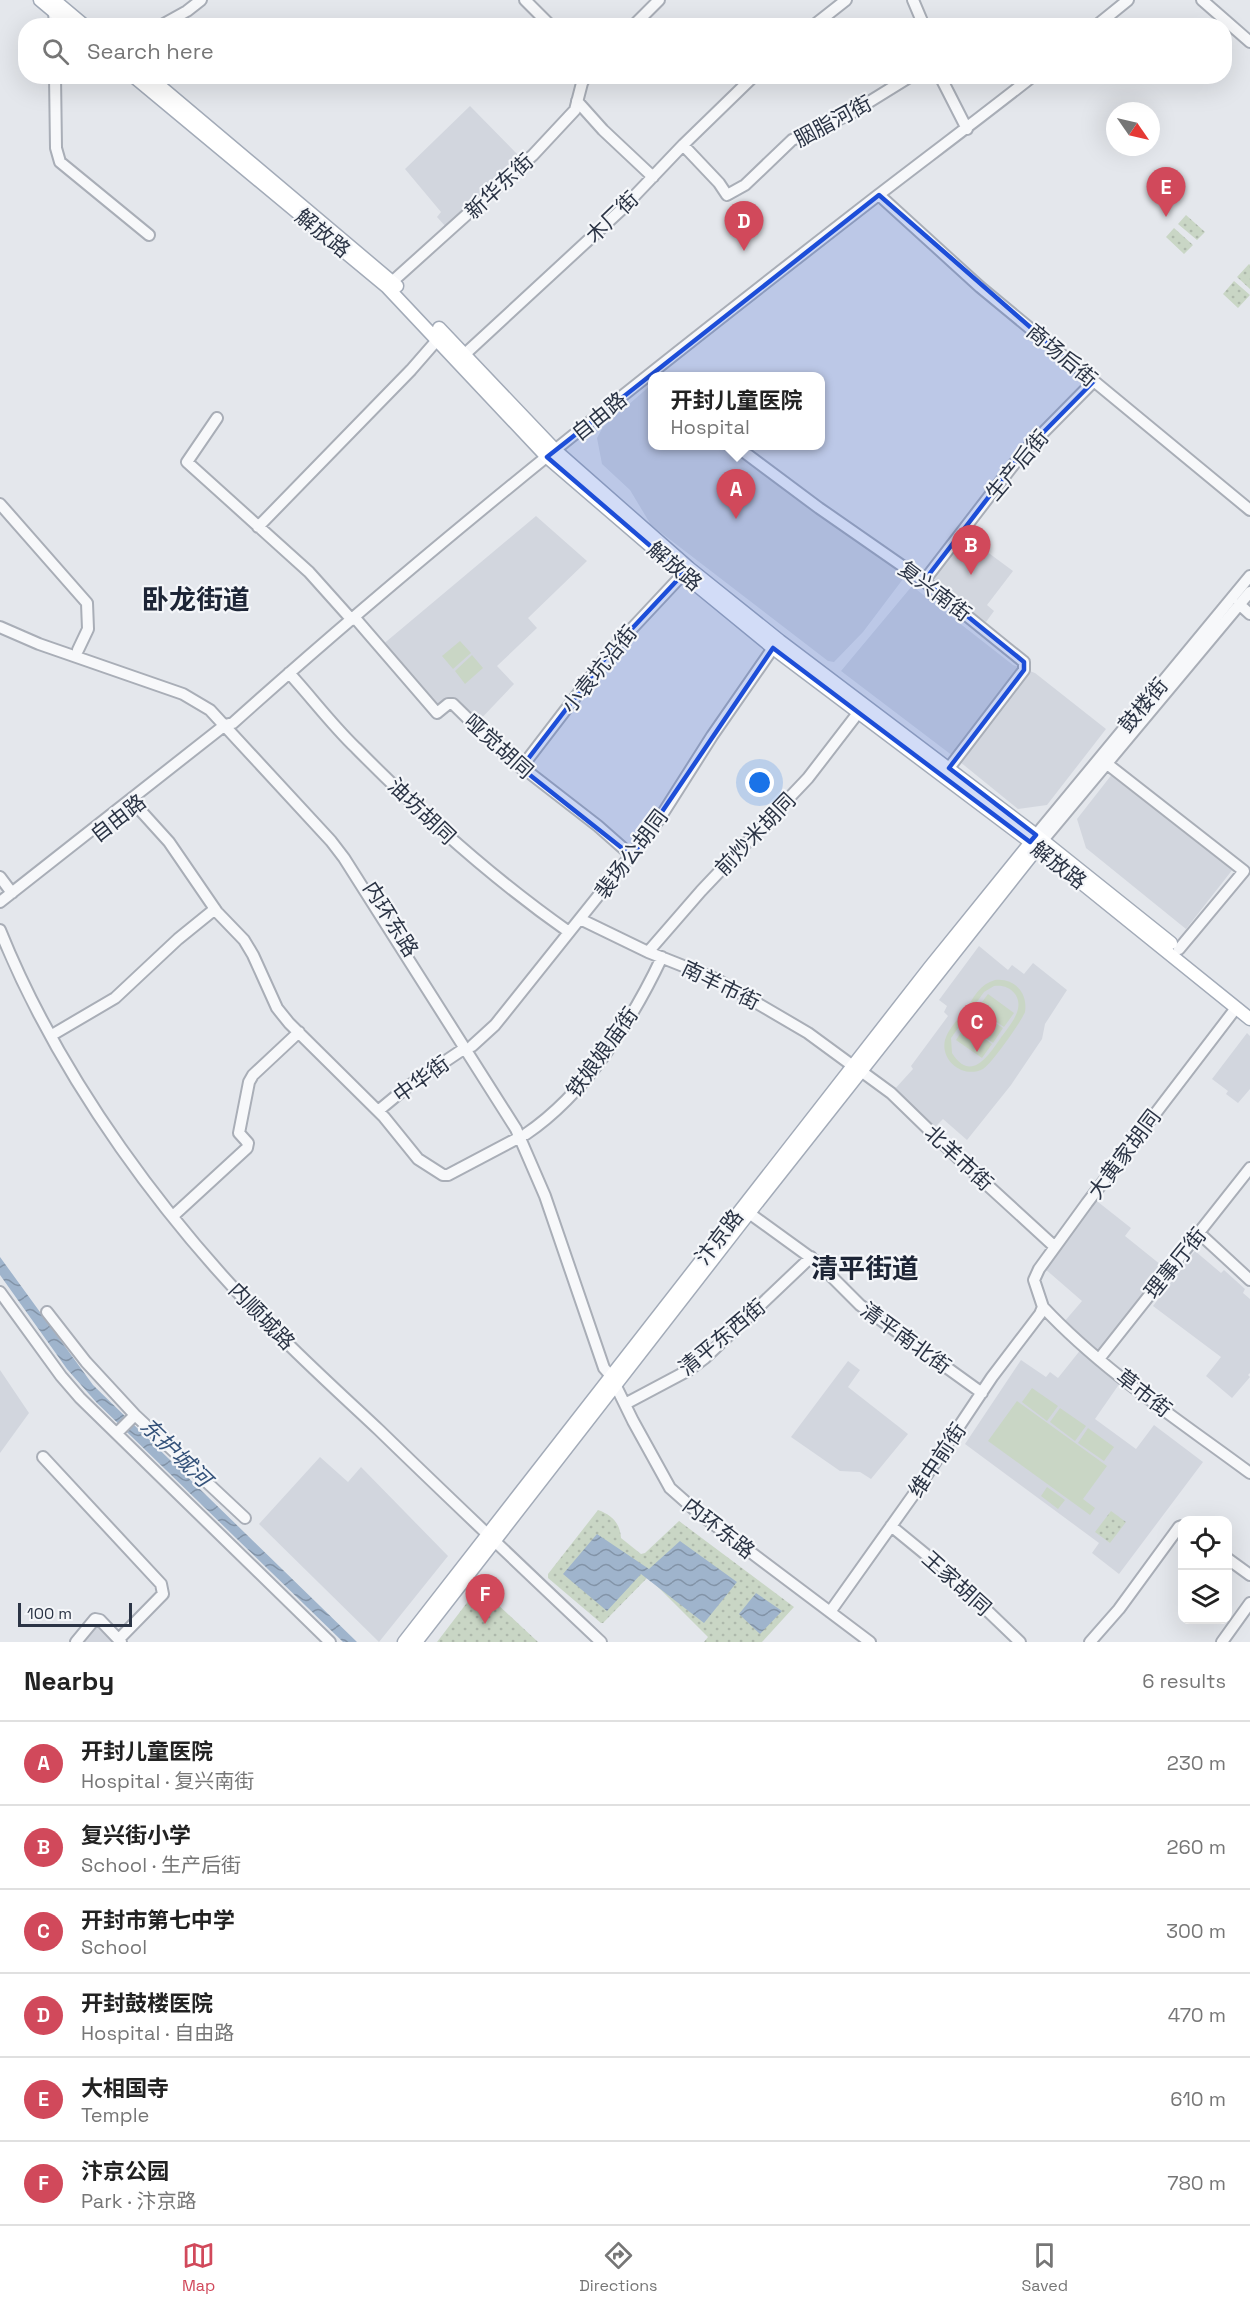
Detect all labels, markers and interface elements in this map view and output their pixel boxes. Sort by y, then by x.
search box [18,18,1232,84]
icon: search [39,35,72,68]
text: Search here [87,37,214,65]
street label: 胭脂河街 [790,89,876,153]
north arrow [1106,102,1160,156]
street label: 新华东街 [459,147,539,225]
pin: E [1146,168,1186,217]
street label: 木厂街 [580,185,644,249]
pin: D [724,202,764,251]
street label: 解放路 [290,203,356,263]
street label: 商场后街 [1021,318,1103,392]
popup [648,372,825,450]
street label: 自由路 [566,386,632,446]
text: 开封儿童医院 [670,386,803,414]
text: Hospital [670,414,750,440]
street label: 生产后街 [980,424,1054,506]
pin: A [716,470,756,519]
pin: B [952,526,990,575]
street label: 解放路 [642,535,708,597]
street label: 复兴南街 [893,555,977,627]
district label: 卧龙街道 [142,582,250,617]
street label: 小袁坑沿街 [555,620,643,718]
street label: 鼓楼街 [1112,672,1174,738]
street label: 哑觉胡同 [459,708,539,784]
your location [745,768,774,797]
street label: 油坊胡同 [382,772,462,850]
street label: 前炒米胡同 [709,787,801,881]
street label: 自由路 [85,788,151,848]
street label: 裴场公胡同 [589,804,673,904]
street label: 解放路 [1026,835,1092,895]
street label: 内环东路 [357,876,425,962]
street label: 南羊市街 [677,954,765,1016]
street label: 铁娘娘庙街 [560,1002,644,1102]
pin: C [958,1002,996,1052]
street label: 中华街 [388,1050,454,1108]
street label: 大黄家胡同 [1082,1104,1166,1204]
street label: 北羊市街 [919,1119,999,1197]
street label: 汴京路 [689,1204,749,1270]
street label: 理事厅街 [1138,1222,1212,1304]
district label: 清平街道 [811,1251,919,1286]
street label: 内顺城路 [223,1276,301,1356]
street label: 清平东西街 [673,1293,771,1381]
street label: 清平南北街 [856,1296,956,1380]
street label: 草市街 [1111,1363,1177,1423]
water label: 东护城河 [135,1411,220,1495]
street label: 维中前街 [902,1418,972,1502]
street label: 内环东路 [678,1492,760,1564]
map controls [1178,1516,1232,1624]
button: locate [1178,1516,1232,1570]
street label: 王家胡同 [917,1545,997,1621]
button: layers [1178,1570,1232,1624]
pin: F [466,1574,504,1624]
scale bar [18,1600,132,1628]
text: 100 m [27,1603,72,1624]
text: Nearby [24,1664,114,1698]
text: 6 results [1142,1668,1226,1694]
text: 开封儿童医院 [81,1737,213,1765]
text: A [37,1750,50,1776]
text: 230 m [1167,1750,1226,1776]
text: Hospital · 复兴南街 [81,1768,254,1794]
text: 复兴街小学 [81,1821,191,1849]
text: B [37,1834,50,1860]
text: 260 m [1167,1834,1226,1860]
text: School · 生产后街 [81,1852,241,1878]
text: 开封市第七中学 [81,1906,235,1934]
text: C [37,1918,50,1944]
text: 300 m [1166,1918,1226,1944]
text: School [81,1934,147,1960]
text: 开封鼓楼医院 [81,1989,213,2017]
text: D [37,2002,50,2028]
text: 470 m [1168,2002,1226,2028]
text: Hospital · 自由路 [81,2020,234,2046]
text: 大相国寺 [81,2074,169,2102]
text: E [38,2086,49,2112]
text: 610 m [1170,2086,1226,2112]
text: Temple [81,2102,149,2128]
text: 汴京公园 [81,2157,169,2185]
text: F [38,2170,49,2196]
text: 780 m [1167,2170,1226,2196]
text: Park · 汴京路 [81,2188,197,2214]
tab: Map [182,2239,215,2296]
tab: Directions [579,2239,658,2296]
tab: Saved [1021,2239,1068,2296]

